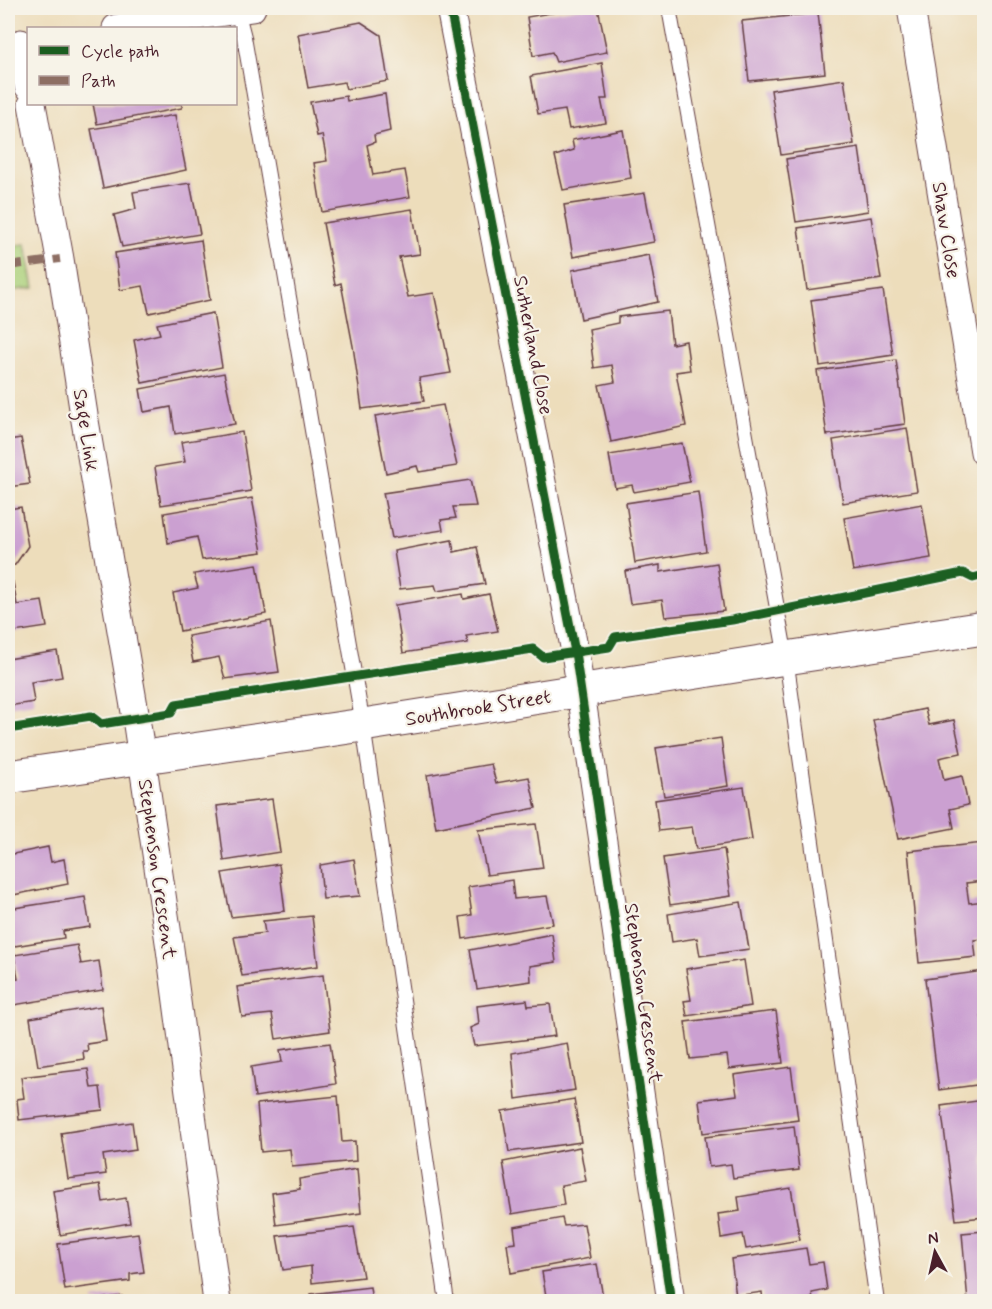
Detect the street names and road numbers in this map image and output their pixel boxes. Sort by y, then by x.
street label: Shaw Close [925,180,966,281]
street label: Sutherland Close [506,273,559,417]
street label: Sage Link [64,387,105,474]
street label: Southbrook Street [403,684,553,733]
street label: Stephenson Crescent [131,777,183,961]
street label: Stephenson Crescent [617,901,669,1085]

